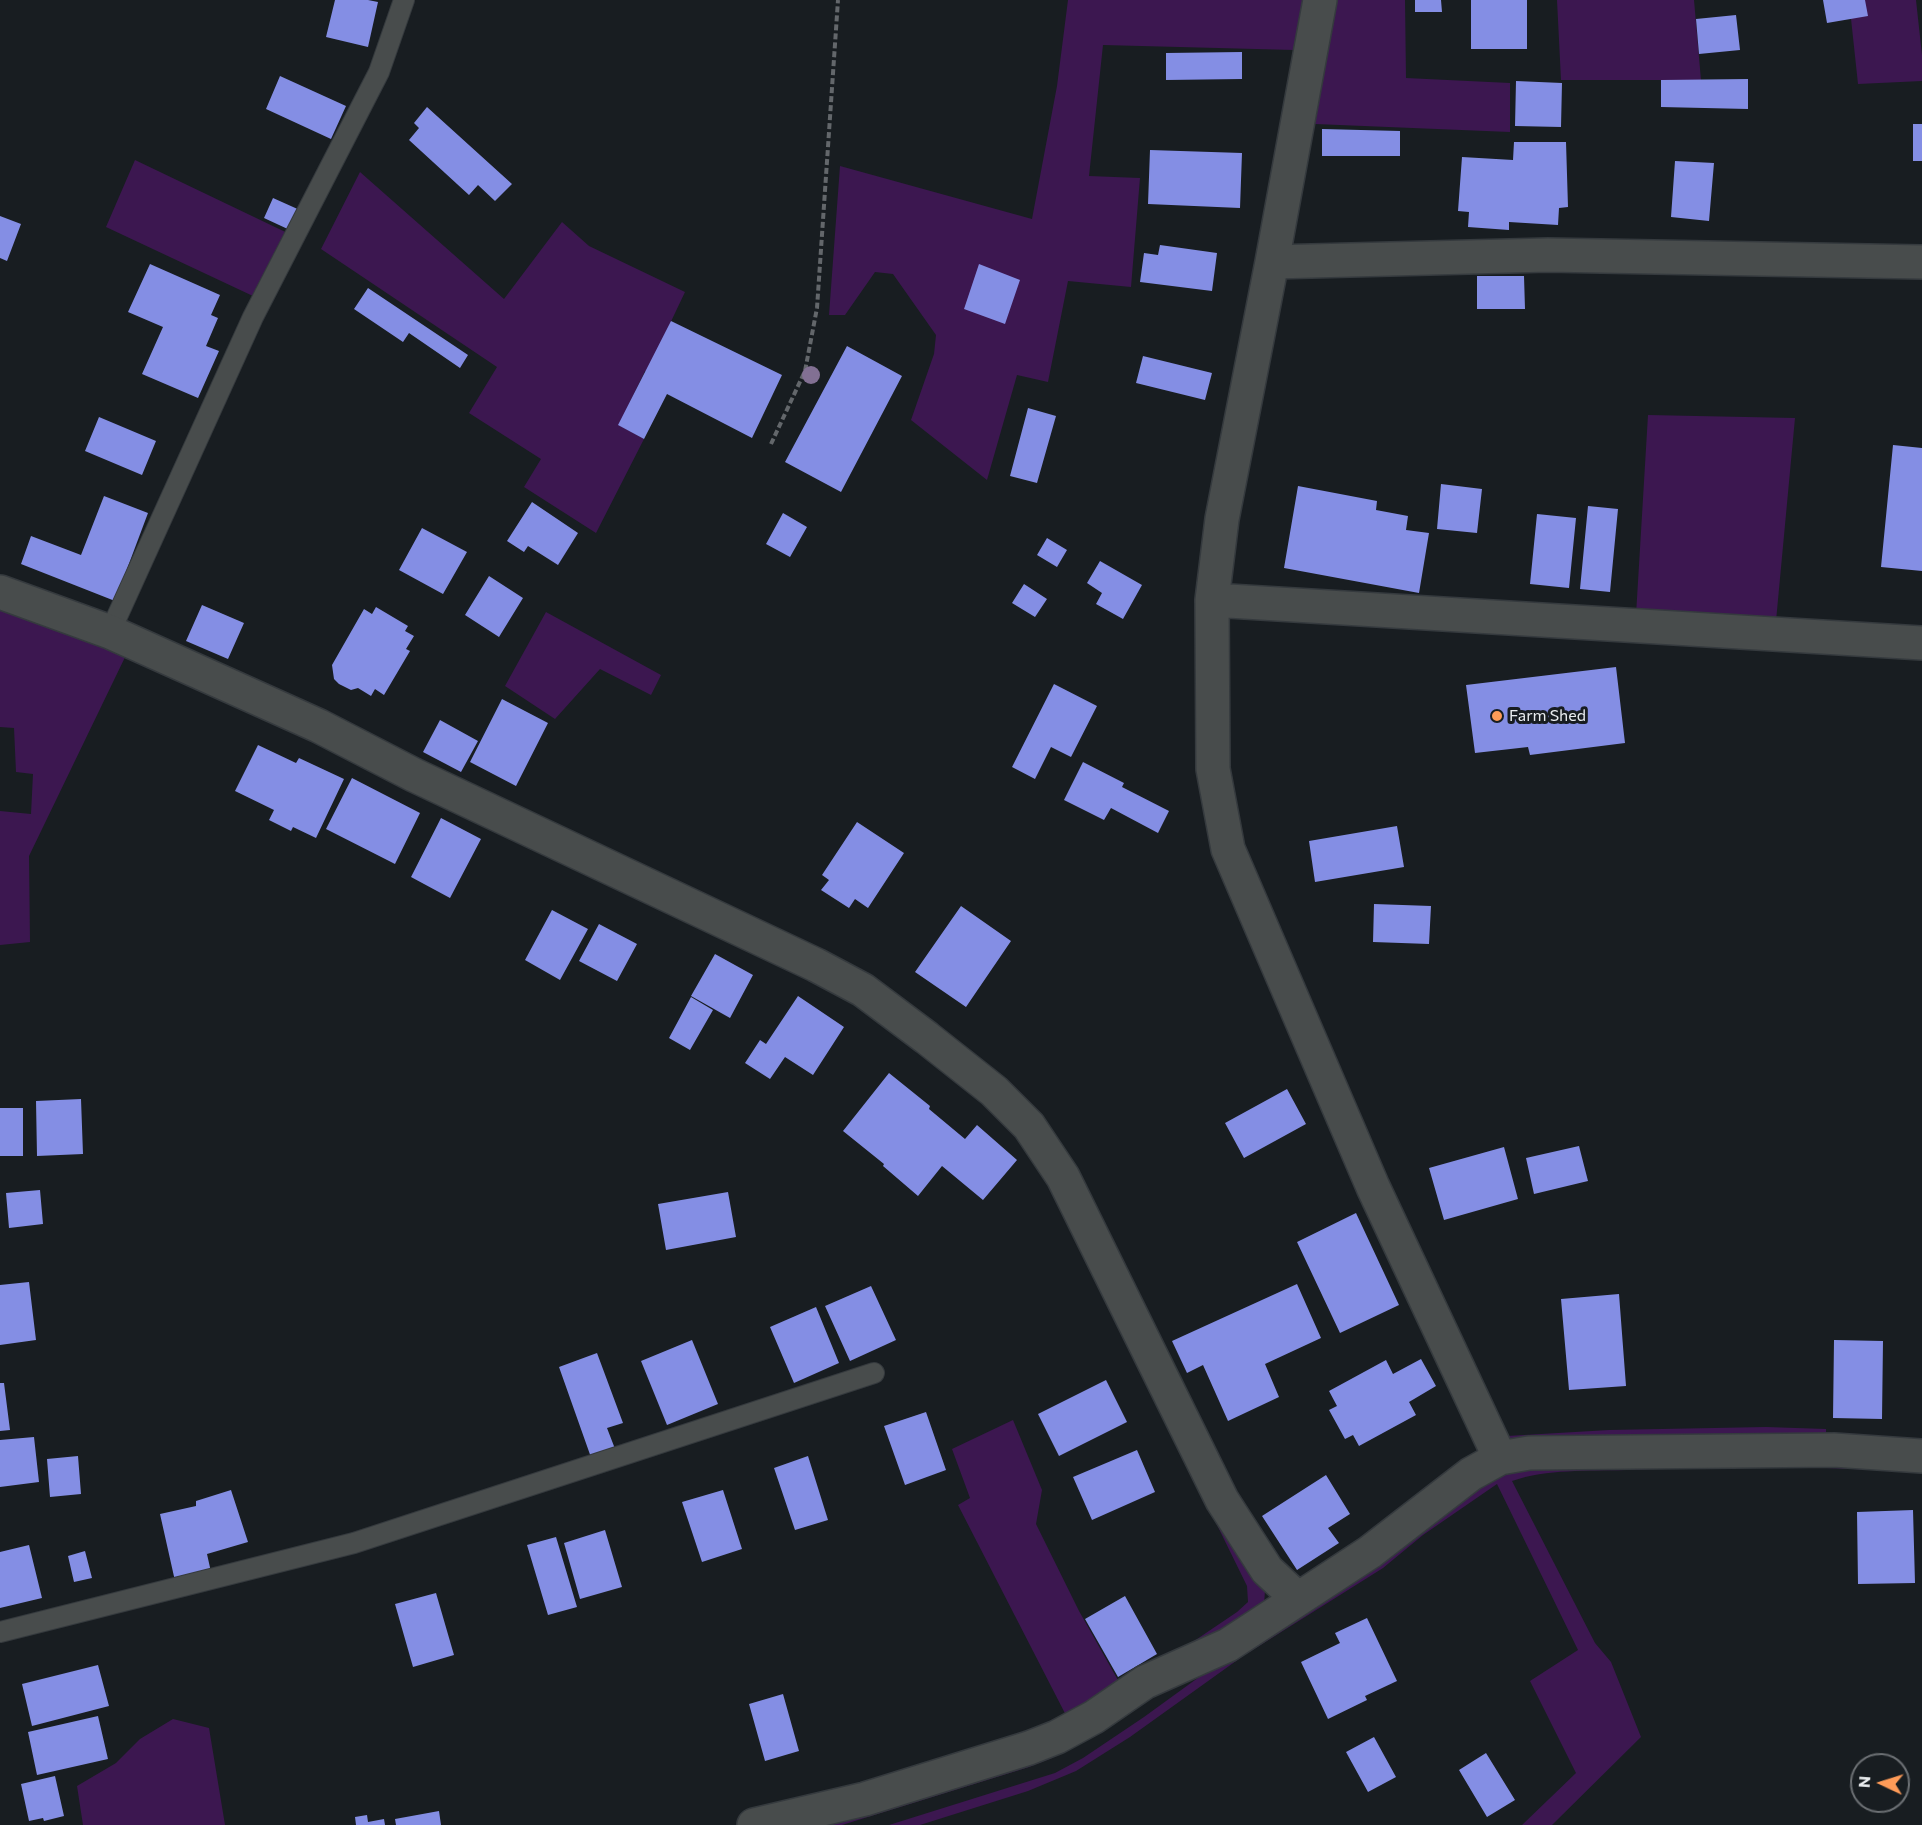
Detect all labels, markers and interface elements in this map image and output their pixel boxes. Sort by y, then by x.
place label: Farm Shed [1509,706,1586,726]
marker: Farm Shed [1490,709,1504,723]
north arrow [1850,1753,1910,1813]
text: N [1854,1775,1873,1788]

